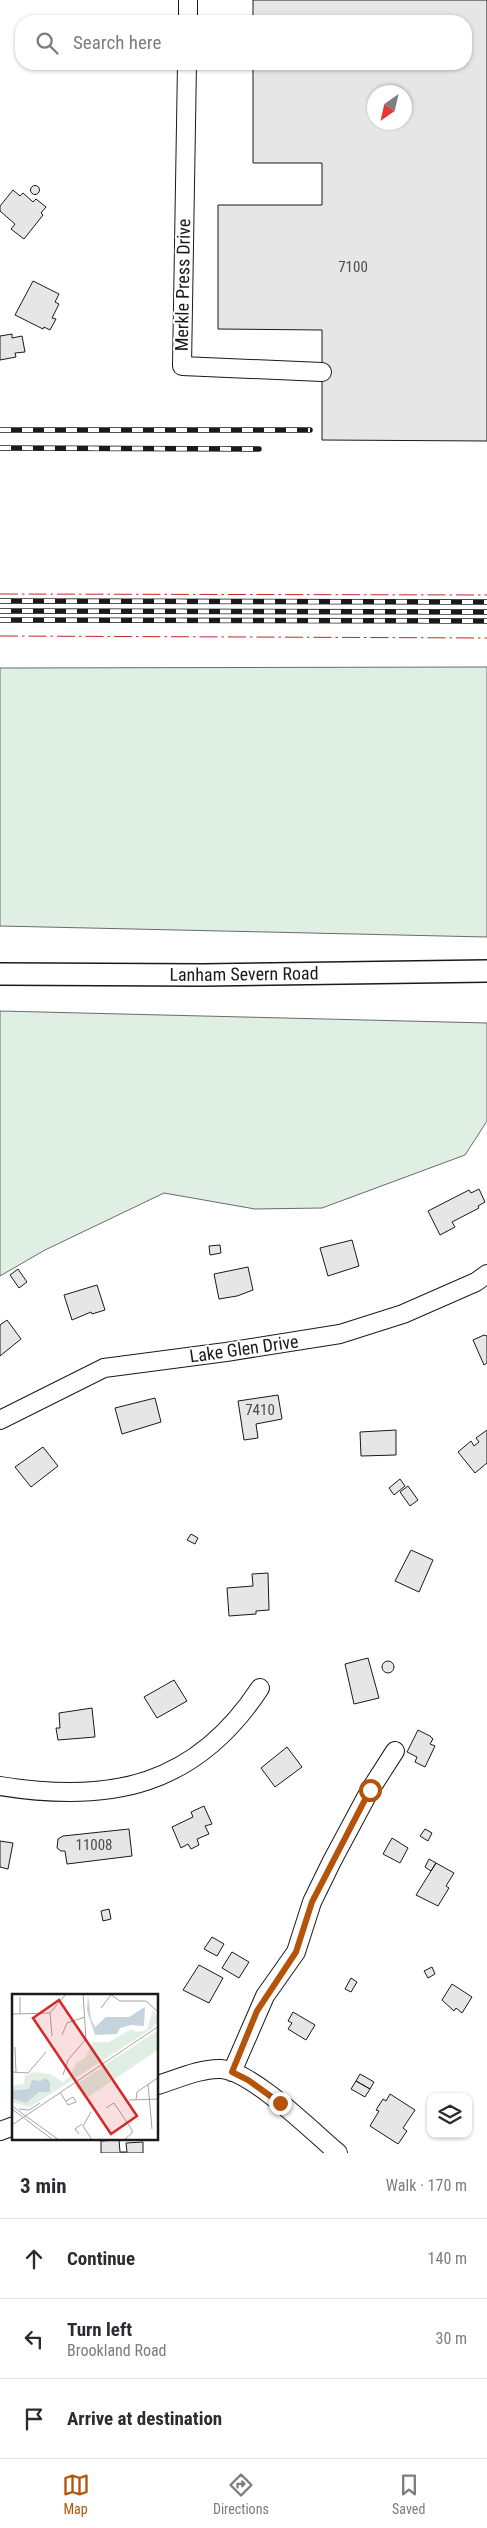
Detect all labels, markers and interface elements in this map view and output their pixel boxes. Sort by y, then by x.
search box [15,15,472,70]
icon: search [33,29,61,57]
text: Search here [73,31,161,54]
north arrow [367,85,412,130]
street label: Merkle Press Drive [171,219,194,351]
house number: 7100 [338,258,368,276]
street label: Lanham Severn Road [169,962,319,985]
street label: Lake Glen Drive [188,1330,300,1367]
house number: 7410 [245,1401,275,1419]
route start [359,1779,382,1802]
house number: 11008 [75,1836,113,1854]
inset map [12,1994,159,2140]
route end [269,2092,292,2115]
map controls [427,2093,472,2138]
button: layers [427,2093,472,2138]
text: 3 min [20,2174,67,2198]
text: Walk · 170 m [386,2176,467,2195]
icon: ahead [20,2245,48,2273]
text: Continue [67,2247,135,2270]
text: 140 m [428,2249,467,2268]
text: Turn left [67,2318,132,2341]
icon: left [20,2325,48,2353]
text: 30 m [435,2329,467,2348]
text: Brookland Road [67,2341,167,2360]
icon: arrive [20,2405,48,2433]
text: Arrive at destination [67,2407,222,2430]
tab: Map [62,2471,90,2517]
tab: Directions [213,2471,269,2517]
tab: Saved [392,2471,425,2517]

